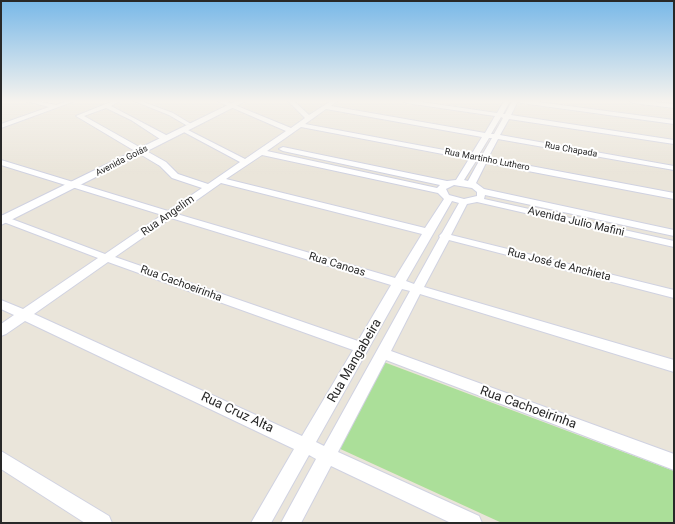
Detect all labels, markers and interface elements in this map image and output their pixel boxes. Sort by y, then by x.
street label: Rua Chapada [544,140,598,160]
street label: Avenida Goiás [94,143,150,179]
street label: Rua Martinho Luthero [444,146,530,174]
street label: Rua Angelim [139,193,197,239]
street label: Avenida Julio Mafini [526,204,626,240]
street label: Rua José de Anchieta [506,246,612,284]
street label: Rua Canoas [307,250,367,280]
street label: Rua Cachoeirinha [138,263,224,305]
street label: Rua Mangabeira [325,316,385,406]
street label: Rua Cachoeirinha [478,383,578,433]
street label: Rua Cruz Alta [198,389,276,437]

